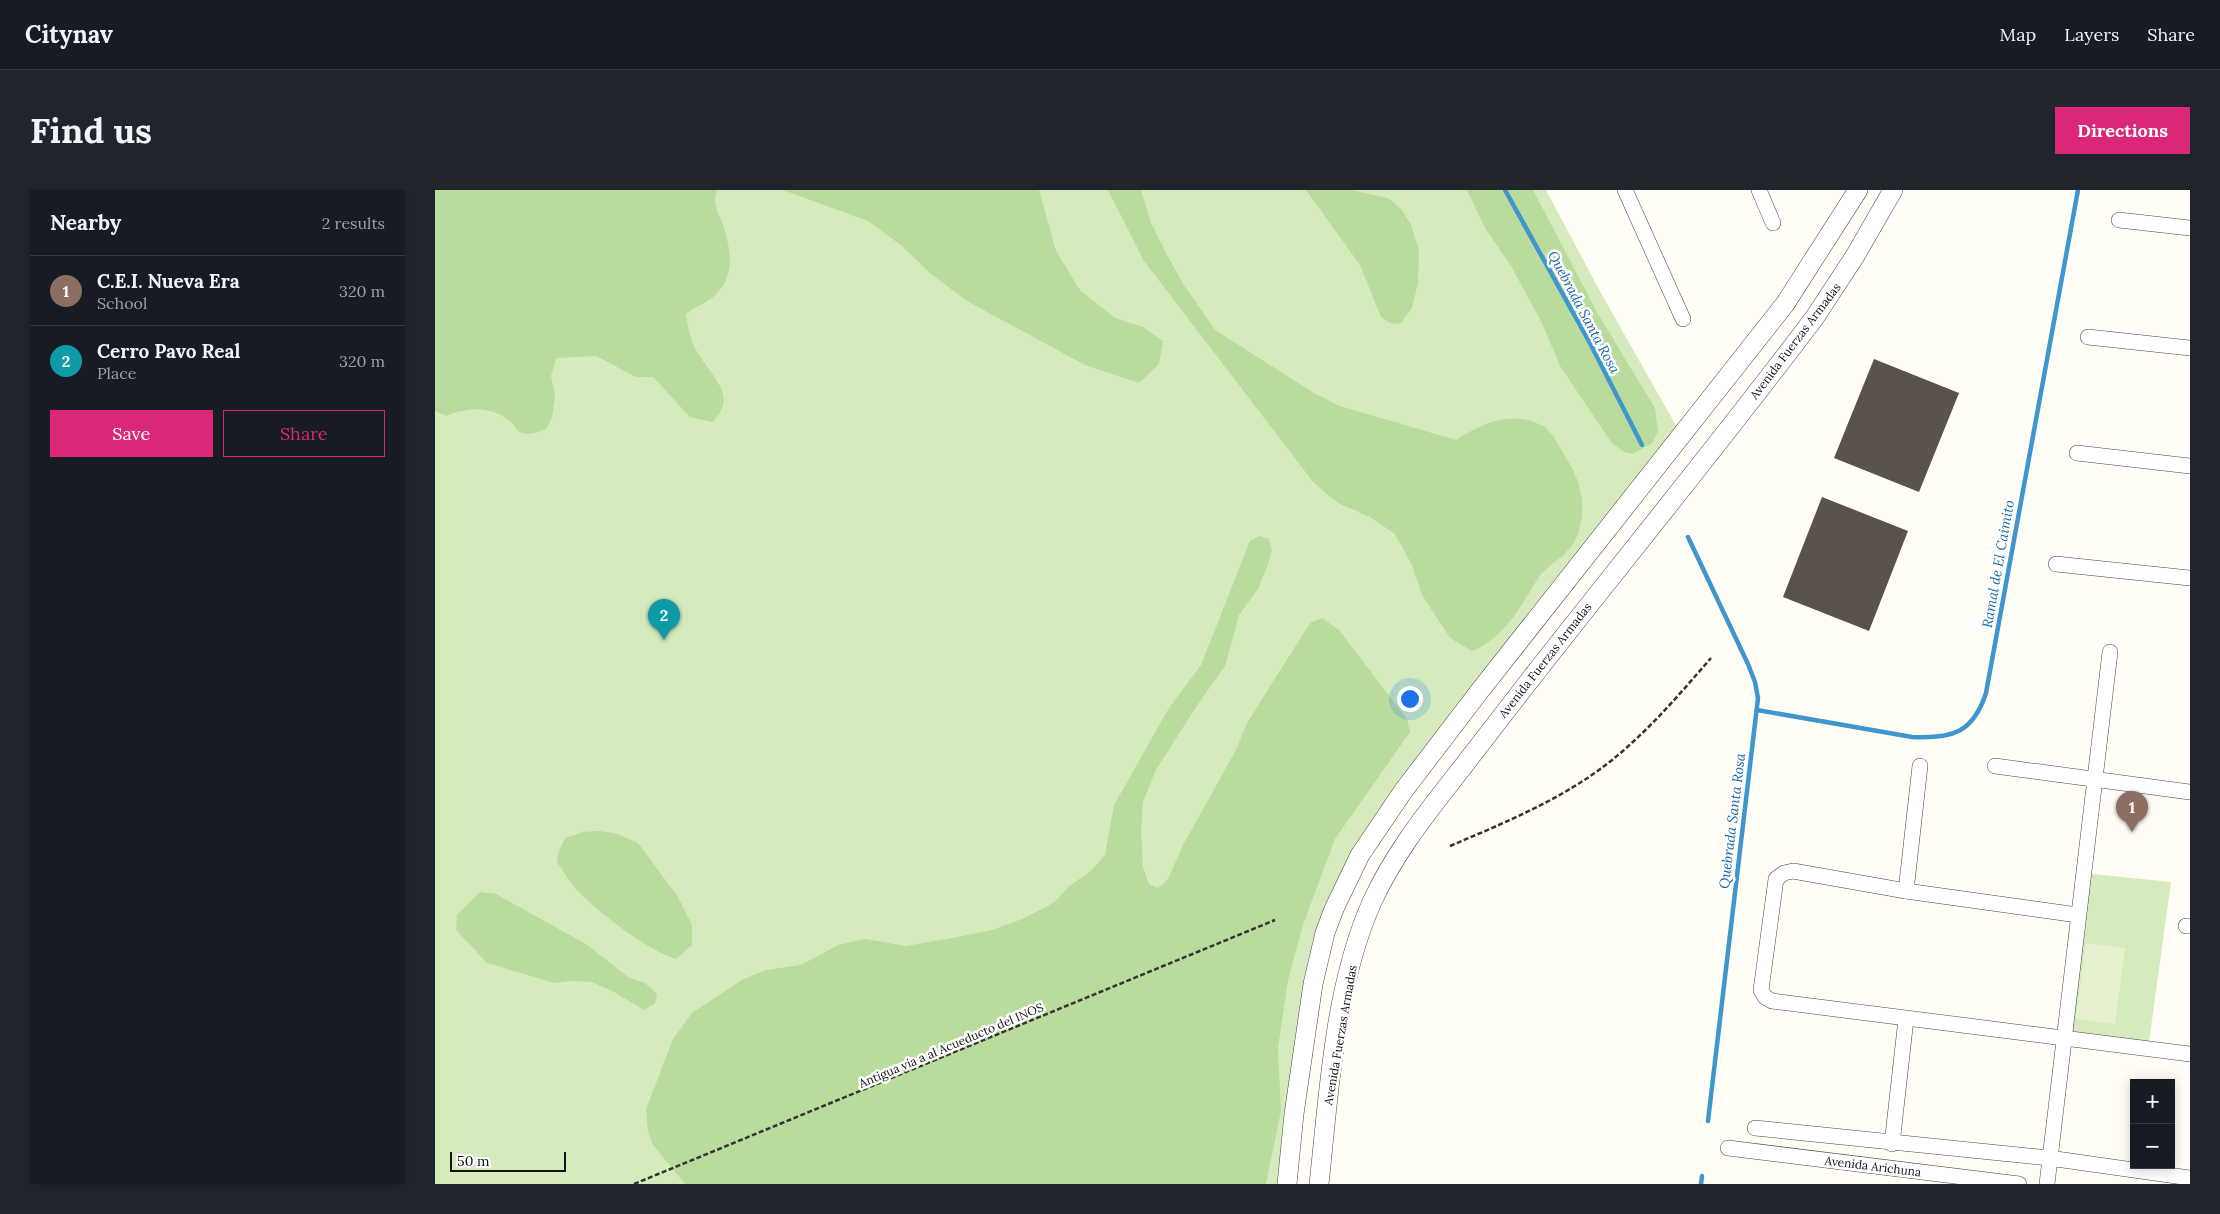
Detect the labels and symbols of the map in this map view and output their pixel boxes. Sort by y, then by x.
water label: Quebrada Santa Rosa [1544,248,1624,377]
street label: Avenida Fuerzas Armadas [1746,279,1844,403]
water label: Ramal de El Caimito [1978,499,2018,629]
pin: 2 [648,599,680,640]
street label: Avenida Fuerzas Armadas [1495,599,1595,721]
your location [1397,686,1423,712]
water label: Quebrada Santa Rosa [1715,752,1749,890]
pin: 1 [2116,791,2148,832]
street label: Avenida Fuerzas Armadas [1320,963,1360,1107]
street label: Antigua vía a al Acueducto del INOS [856,999,1046,1091]
scale bar [450,1149,566,1172]
street label: Avenida Arichuna [1823,1153,1922,1179]

